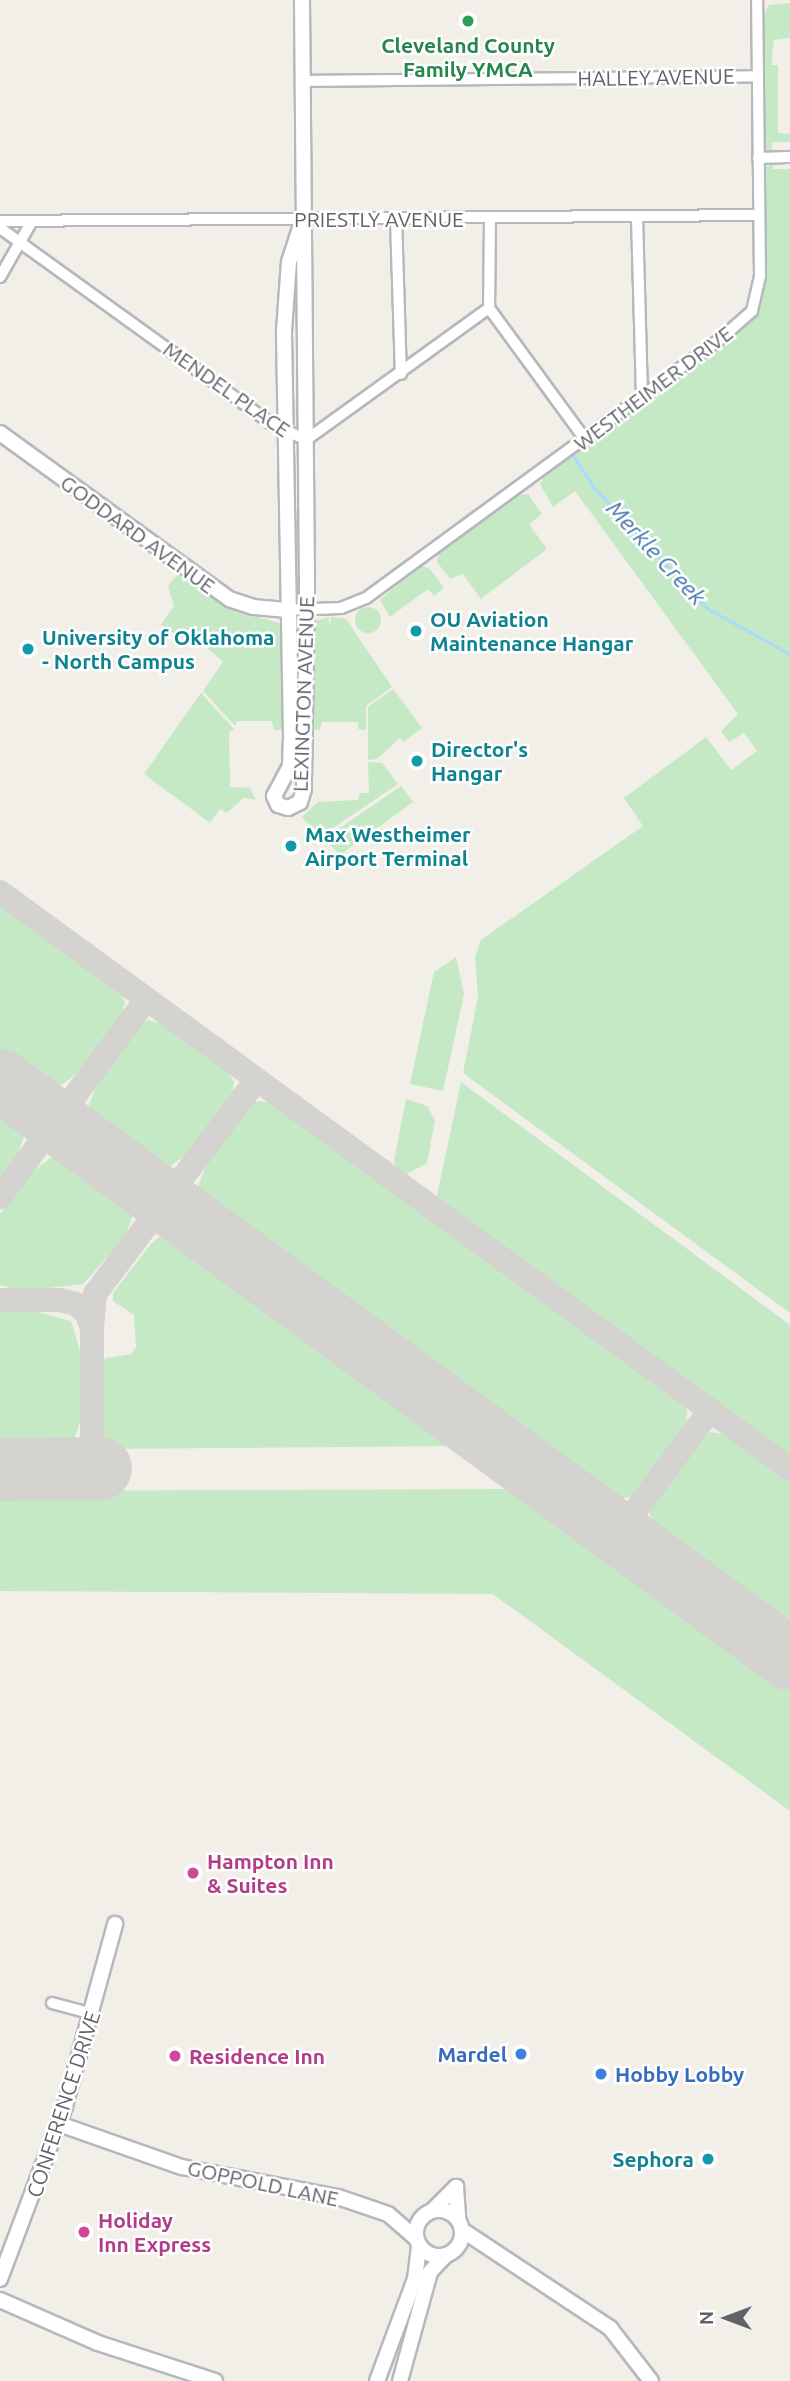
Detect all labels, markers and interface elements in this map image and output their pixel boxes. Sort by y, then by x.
marker: Cleveland County Family YMCA [460,13,476,29]
place label: Cleveland County Family YMCA [381,32,555,82]
street label: HALLEY AVENUE [577,63,735,91]
street label: PRIESTLY AVENUE [294,206,464,232]
street label: WESTHEIMER DRIVE [569,320,737,456]
street label: MENDEL PLACE [159,336,295,442]
street label: GODDARD AVENUE [56,469,220,599]
water label: Merkle Creek [601,495,711,611]
street label: LEXINGTON AVENUE [287,596,319,792]
place label: OU Aviation Maintenance Hangar [430,606,633,656]
marker: OU Aviation Maintenance Hangar [408,623,424,639]
place label: University of Oklahoma - North Campus [42,624,274,674]
marker: University of Oklahoma - North Campus [20,641,36,657]
place label: Director's Hangar [431,736,528,786]
marker: Director's Hangar [409,753,425,769]
place label: Max Westheimer Airport Terminal [305,821,471,871]
marker: Max Westheimer Airport Terminal [283,838,299,854]
place label: Hampton Inn & Suites [207,1848,334,1898]
marker: Hampton Inn & Suites [185,1865,201,1881]
street label: CONFERENCE DRIVE [21,2008,105,2200]
place label: Mardel [437,2041,507,2067]
place label: Residence Inn [189,2043,325,2069]
marker: Mardel [513,2046,529,2062]
marker: Residence Inn [167,2048,183,2064]
place label: Hobby Lobby [615,2061,744,2087]
marker: Hobby Lobby [593,2066,609,2082]
place label: Sephora [613,2146,694,2172]
marker: Sephora [700,2151,716,2167]
street label: GOPPOLD LANE [185,2155,341,2211]
place label: Holiday Inn Express [98,2207,211,2257]
marker: Holiday Inn Express [76,2224,92,2240]
north arrow [692,2283,762,2353]
text: N [695,2311,717,2325]

